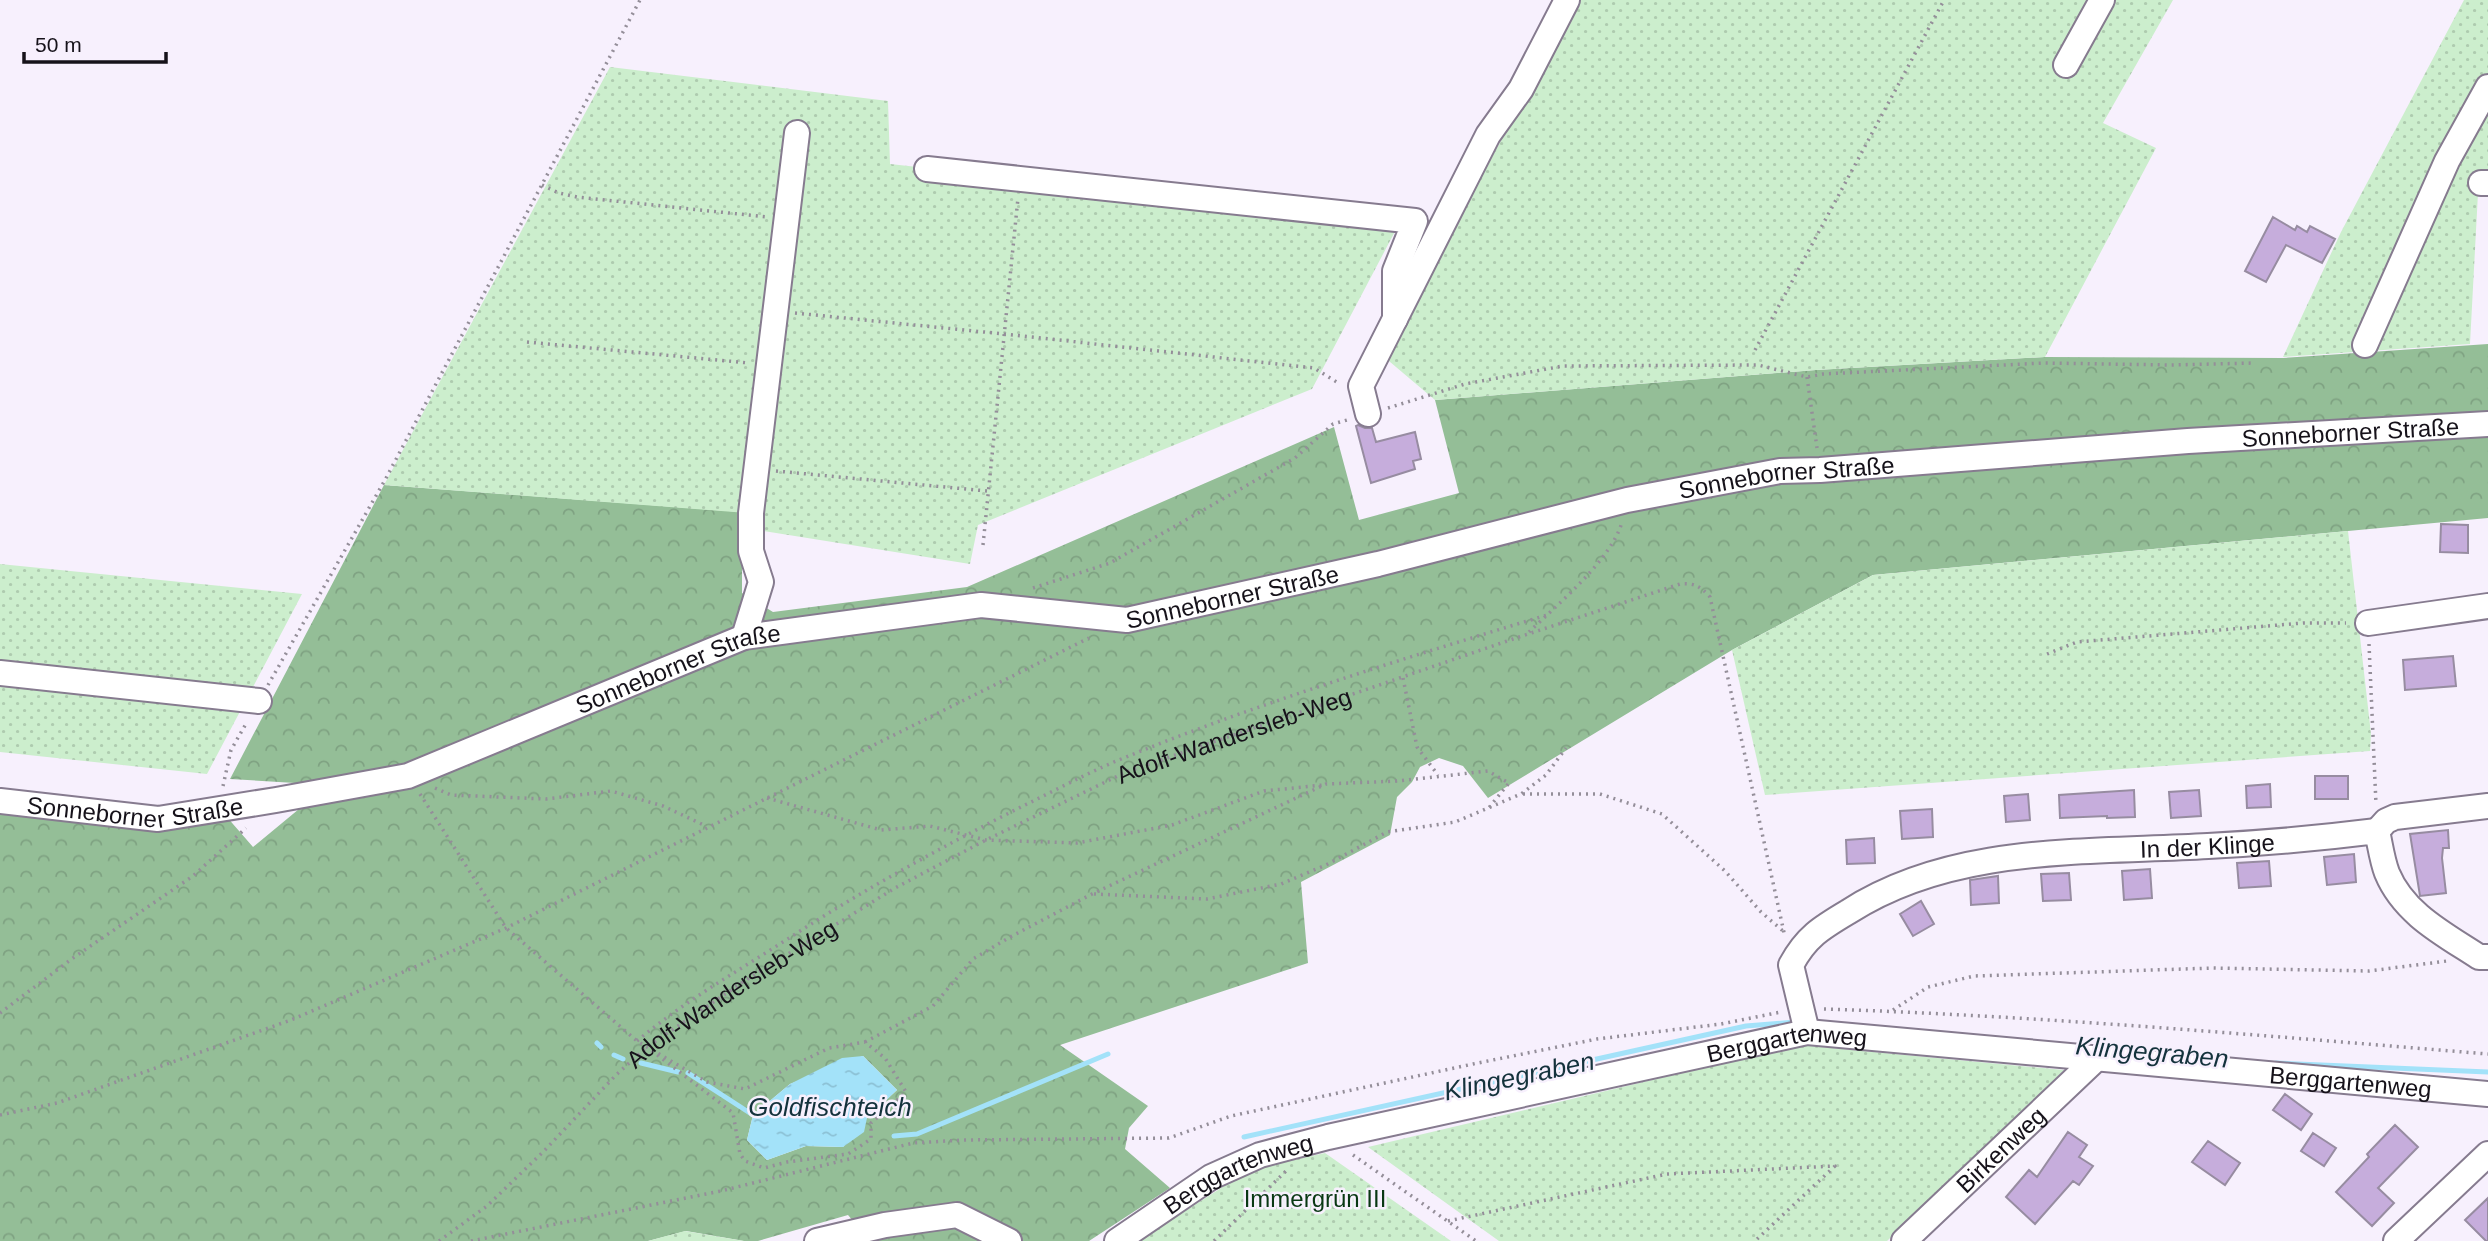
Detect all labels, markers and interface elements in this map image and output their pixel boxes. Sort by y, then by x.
scale bar [24,21,166,65]
text: 50 m [35,33,82,56]
street label: Sonneborner Straße [2241,412,2460,451]
street label: Sonneborner Straße [1676,451,1895,503]
street label: Sonneborner Straße [1123,560,1341,633]
street label: Sonneborner Straße [571,619,782,719]
street label: Adolf-Wandersleb-Weg [1111,682,1355,788]
street label: Sonneborner Straße [25,791,245,832]
street label: In der Klinge [2140,828,2276,862]
street label: Adolf-Wandersleb-Weg [620,914,841,1073]
street label: Berggartenweg [1704,1018,1868,1067]
water label: Klingegraben [2074,1030,2230,1074]
water label: Klingegraben [1441,1045,1597,1107]
street label: Berggartenweg [2268,1061,2433,1102]
water label: Goldfischteich [748,1092,912,1122]
street label: Birkenweg [1951,1101,2050,1198]
street label: Berggartenweg [1158,1128,1316,1219]
park label: Immergrün III [1244,1185,1386,1212]

